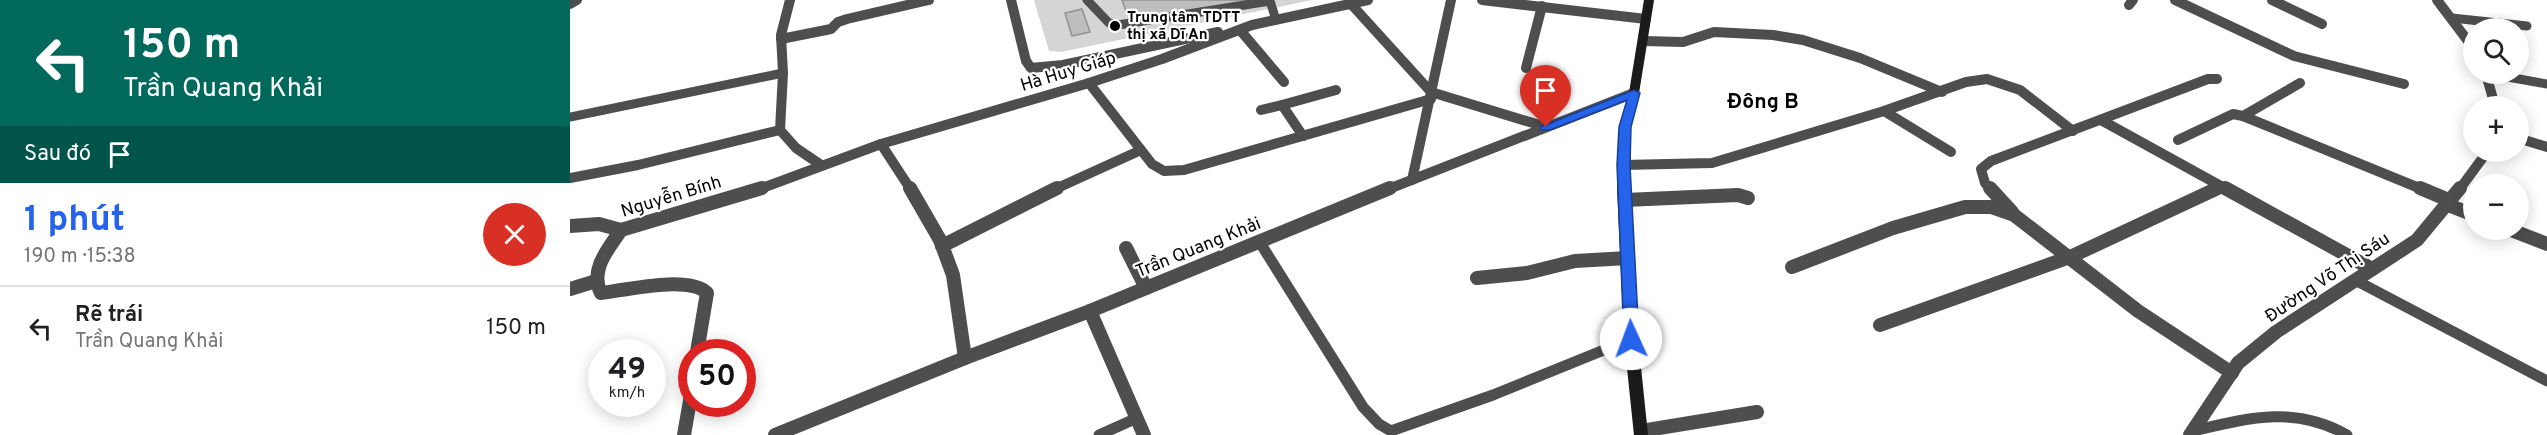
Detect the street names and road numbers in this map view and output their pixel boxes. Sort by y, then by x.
street label: Hà Huy Giáp [1018,47,1119,98]
street label: Nguyễn Bính [618,169,724,224]
street label: Trần Quang Khải [1132,212,1265,284]
street label: Đường Võ Thị Sáu [2261,228,2395,329]

